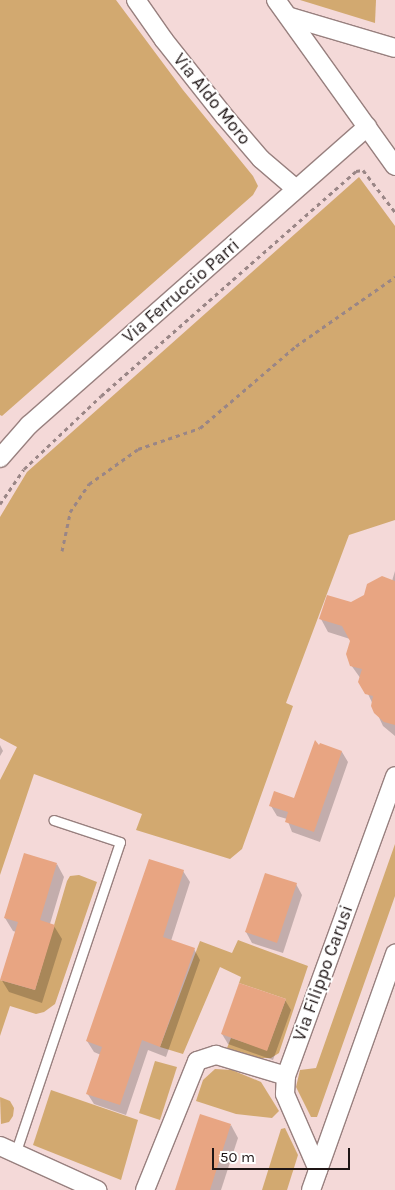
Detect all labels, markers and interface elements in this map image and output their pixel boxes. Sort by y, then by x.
street label: Via Aldo Moro [169,49,255,149]
street label: Via Ferruccio Parri [118,234,244,348]
street label: Via Filippo Carusi [288,902,358,1044]
scale bar [215,1138,352,1170]
text: 50 m [220,1148,255,1166]

